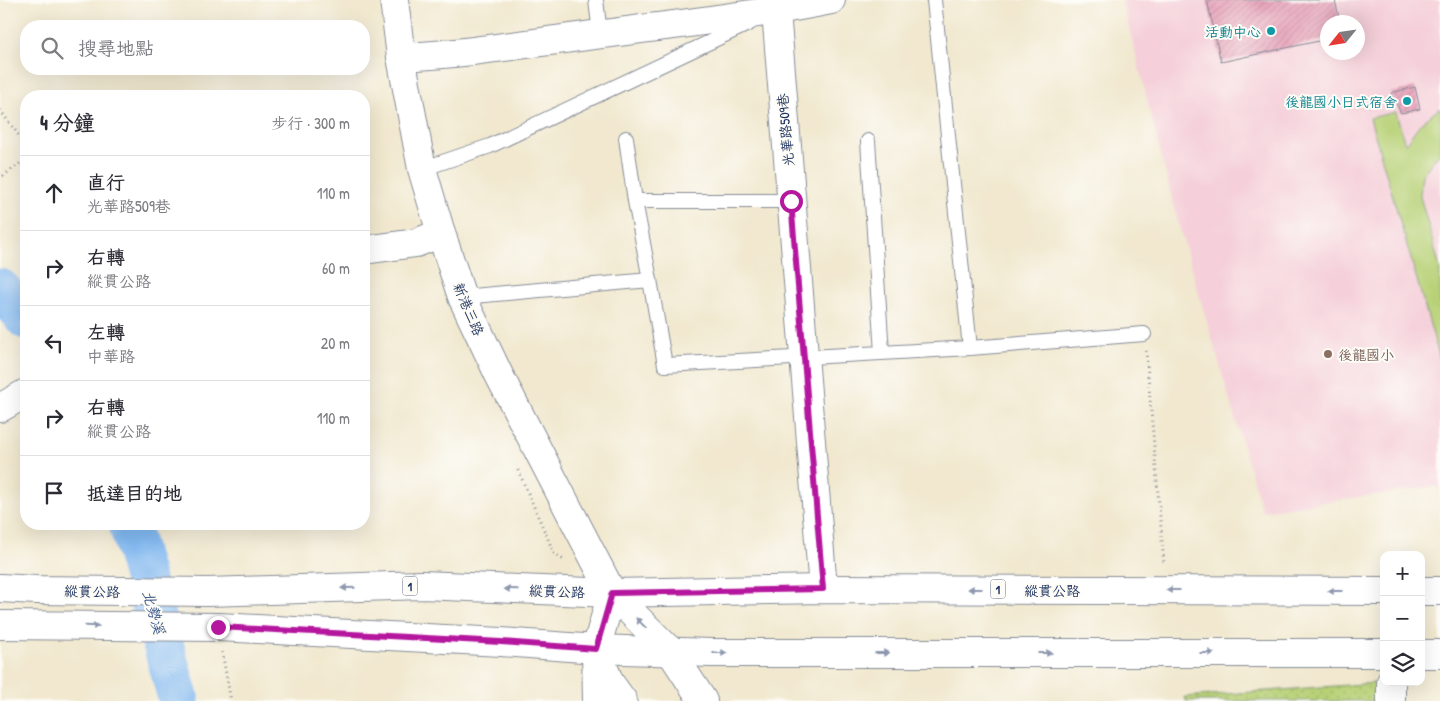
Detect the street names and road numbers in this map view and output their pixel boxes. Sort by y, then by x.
street label: 光華路509巷 [772,92,798,167]
street label: 新港三路 [449,280,489,338]
road number: 1 [402,576,418,596]
road number: 1 [990,580,1006,598]
street label: 縱貫公路 [64,581,120,601]
street label: 縱貫公路 [529,581,585,601]
street label: 縱貫公路 [1024,581,1080,600]

